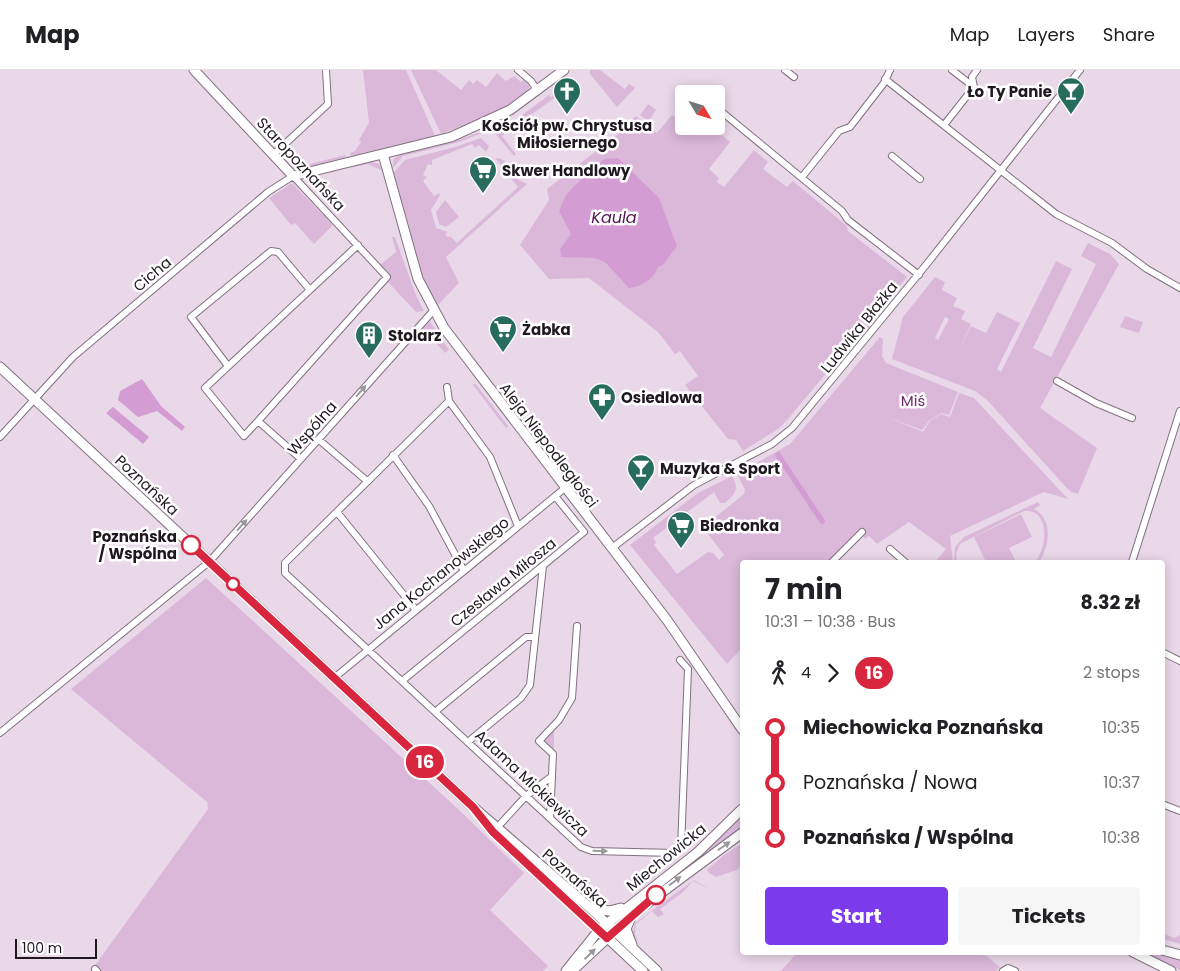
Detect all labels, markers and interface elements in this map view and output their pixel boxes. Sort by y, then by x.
text: Map [25,18,80,51]
text: Map [950,22,990,47]
text: Layers [1018,22,1075,47]
text: Share [1103,22,1155,47]
church icon: Kościół pw. Chrystusa Miłosiernego [552,76,582,115]
bar icon: Ło Ty Panie [1056,76,1086,115]
place label: Ło Ty Panie [967,81,1052,102]
north arrow [675,85,725,135]
map controls [675,85,725,135]
street label: Staropoznańska [252,113,350,215]
place label: Kościół pw. Chrystusa Miłosiernego [482,115,652,153]
supermarket icon: Skwer Handlowy [468,155,498,194]
place label: Skwer Handlowy [502,160,631,181]
water label: Kaula [591,206,637,229]
street label: Cicha [128,252,176,296]
street label: Ludwika Błażka [816,277,902,377]
supermarket icon: Żabka [488,314,518,353]
place label: Żabka [522,319,571,340]
building icon: Stolarz [354,320,384,359]
place label: Stolarz [388,325,441,346]
street label: Aleja Niepodległości [495,378,603,512]
pharmacy icon: Osiedlowa [587,382,617,421]
one-way arrow [355,385,367,397]
place label: Osiedlowa [621,387,702,408]
park label: Miś [901,390,925,411]
street label: Wspólna [283,396,341,460]
street label: Poznańska [111,450,183,520]
bar icon: Muzyka & Sport [626,453,656,492]
place label: Muzyka & Sport [660,458,780,479]
supermarket icon: Biedronka [666,510,696,549]
street label: Jana Kochanowskiego [369,512,513,634]
place label: Biedronka [700,515,779,536]
one-way arrow [236,520,248,532]
place label: Poznańska / Wspólna [92,526,177,564]
street label: Czesława Miłosza [446,533,560,631]
marker: Poznańska / Wspólna [181,535,201,555]
text: 7 min [765,570,843,609]
unlabelled marker [226,577,240,591]
text: 8.32 zł [1080,589,1140,616]
text: 10:31 – 10:38 · Bus [765,610,896,633]
icon: walk [765,659,793,687]
icon: forward [819,659,847,687]
text: 16 [865,660,883,685]
text: 4 [801,661,811,684]
text: 2 stops [1083,661,1140,684]
text: Miechowicka Poznańska [803,714,1044,741]
text: 10:35 [1102,716,1140,739]
street label: Adama Mickiewicza [471,725,593,841]
line badge: 16 [402,746,448,778]
text: 16 [416,749,434,774]
text: Poznańska / Nowa [803,769,978,796]
text: 10:37 [1103,771,1140,794]
street label: Miechowicka [622,818,710,896]
text: Poznańska / Wspólna [803,824,1014,851]
text: 10:38 [1102,826,1140,849]
one-way arrow [718,841,731,851]
street label: Poznańska [538,844,612,912]
one-way arrow [592,847,608,855]
one-way arrow [668,876,681,887]
unlabelled marker [646,885,666,905]
button: Start [765,887,948,945]
button: Tickets [958,887,1140,945]
scale bar [15,936,98,959]
text: 100 m [22,938,62,958]
one-way arrow [584,949,596,961]

